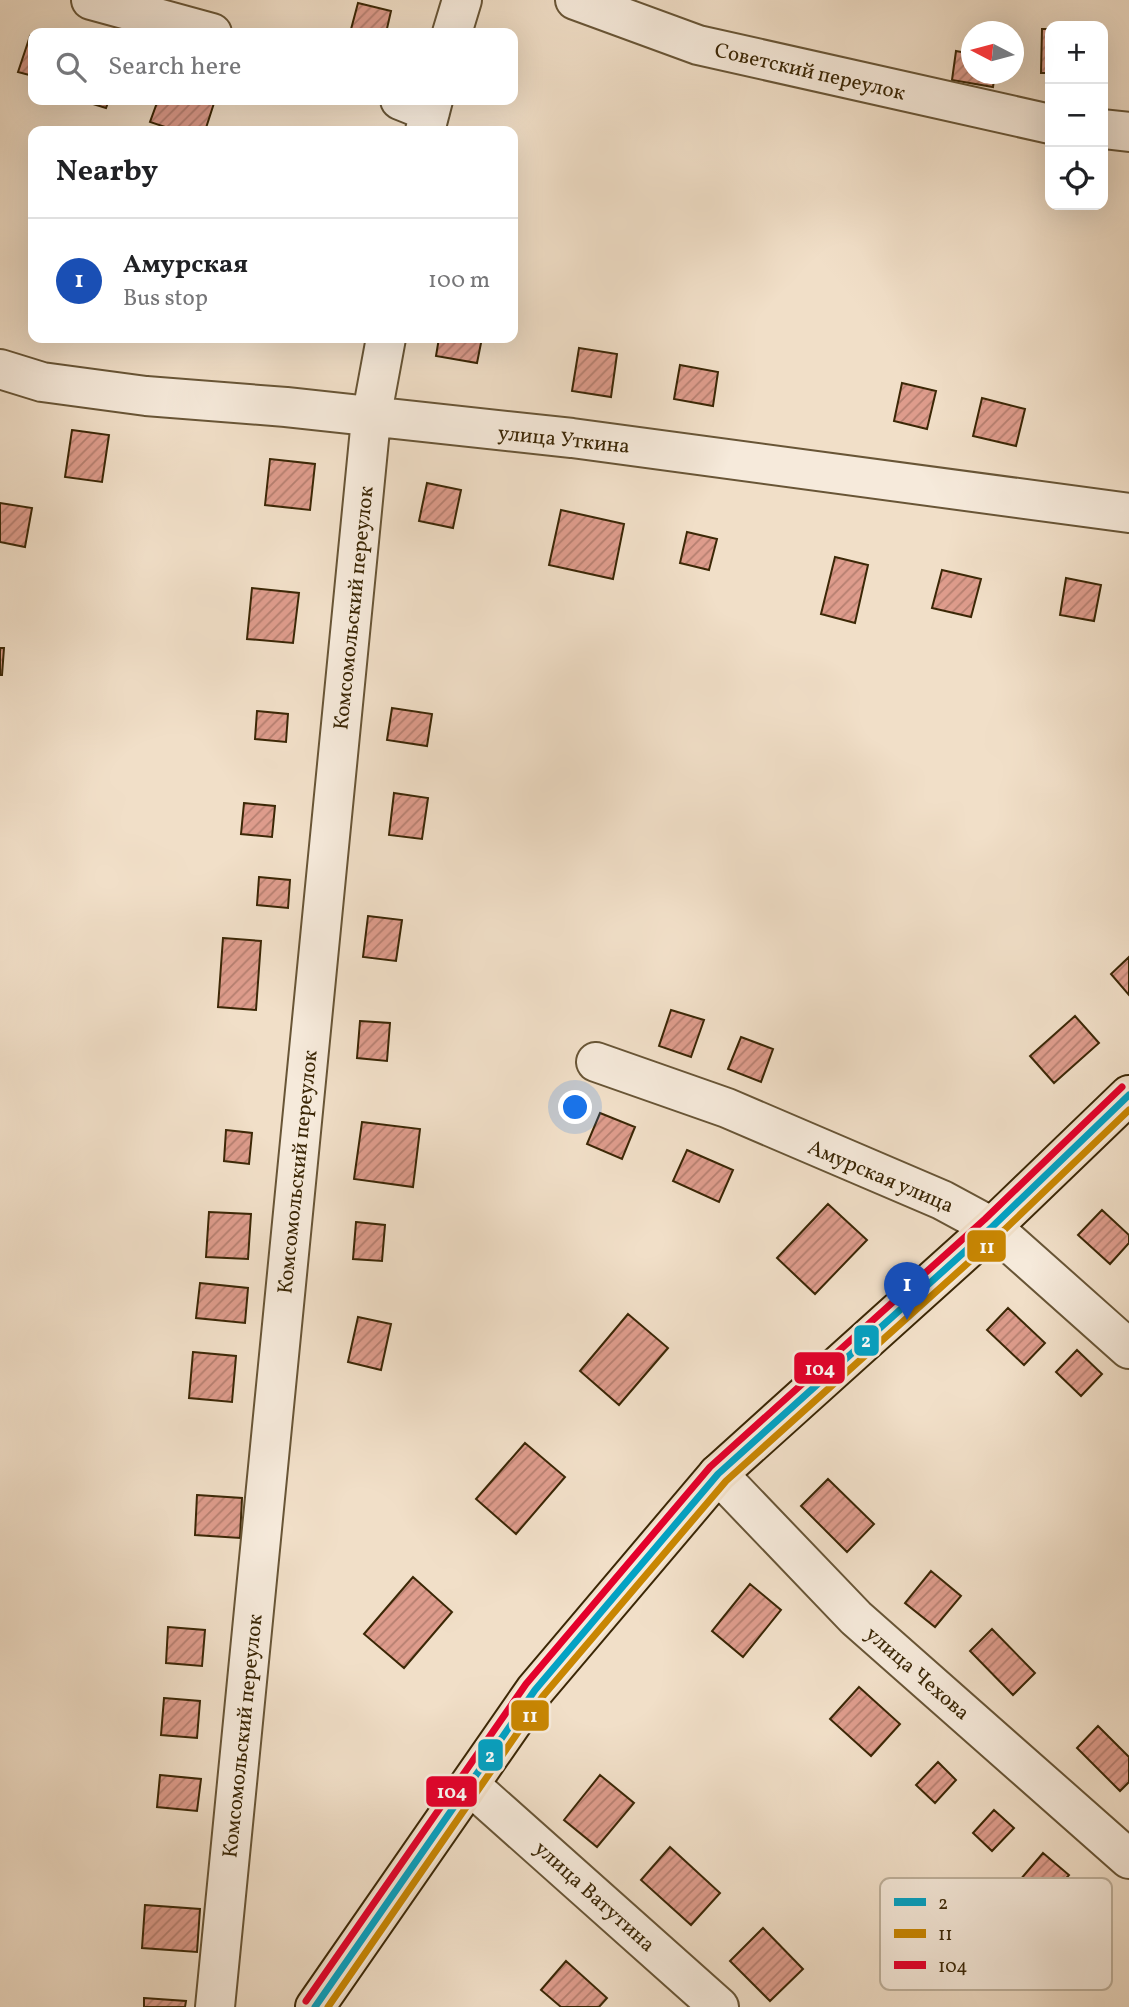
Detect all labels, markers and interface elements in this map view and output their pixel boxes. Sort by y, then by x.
north arrow [961,21,1024,84]
map controls [1045,21,1108,210]
button: + [1045,21,1108,84]
search box [28,28,518,105]
street label: Советский переулок [712,36,908,108]
icon: search [52,48,90,86]
text: Search here [108,49,241,85]
button: − [1045,84,1108,147]
button: locate [1045,147,1108,210]
text: Nearby [56,151,158,193]
text: Амурская [123,247,248,283]
text: 1 [74,265,84,297]
text: 100 m [428,265,490,297]
text: Bus stop [123,283,208,315]
street label: улица Уткина [496,419,631,462]
street label: Комсомольский переулок [327,485,382,731]
street label: Комсомольский переулок [271,1049,326,1295]
your location [558,1090,592,1124]
street label: Амурская улица [803,1134,958,1221]
line badge: 11 [966,1229,1007,1263]
text: 11 [979,1235,995,1261]
pin: 1 [884,1262,930,1320]
line badge: 2 [853,1324,880,1357]
text: 2 [861,1329,871,1355]
line badge: 104 [793,1351,846,1385]
text: 104 [805,1357,835,1383]
street label: Комсомольский переулок [216,1613,271,1859]
street label: улица Чехова [858,1621,976,1728]
line badge: 11 [510,1699,550,1732]
text: 11 [522,1704,538,1730]
line badge: 2 [477,1738,504,1772]
text: 2 [485,1744,495,1770]
line badge: 104 [425,1775,478,1808]
text: 104 [437,1780,467,1806]
street label: улица Ватутина [527,1835,661,1959]
legend [880,1878,1112,1990]
text: 2 [938,1891,948,1917]
text: 11 [938,1922,953,1948]
text: 104 [938,1954,968,1980]

